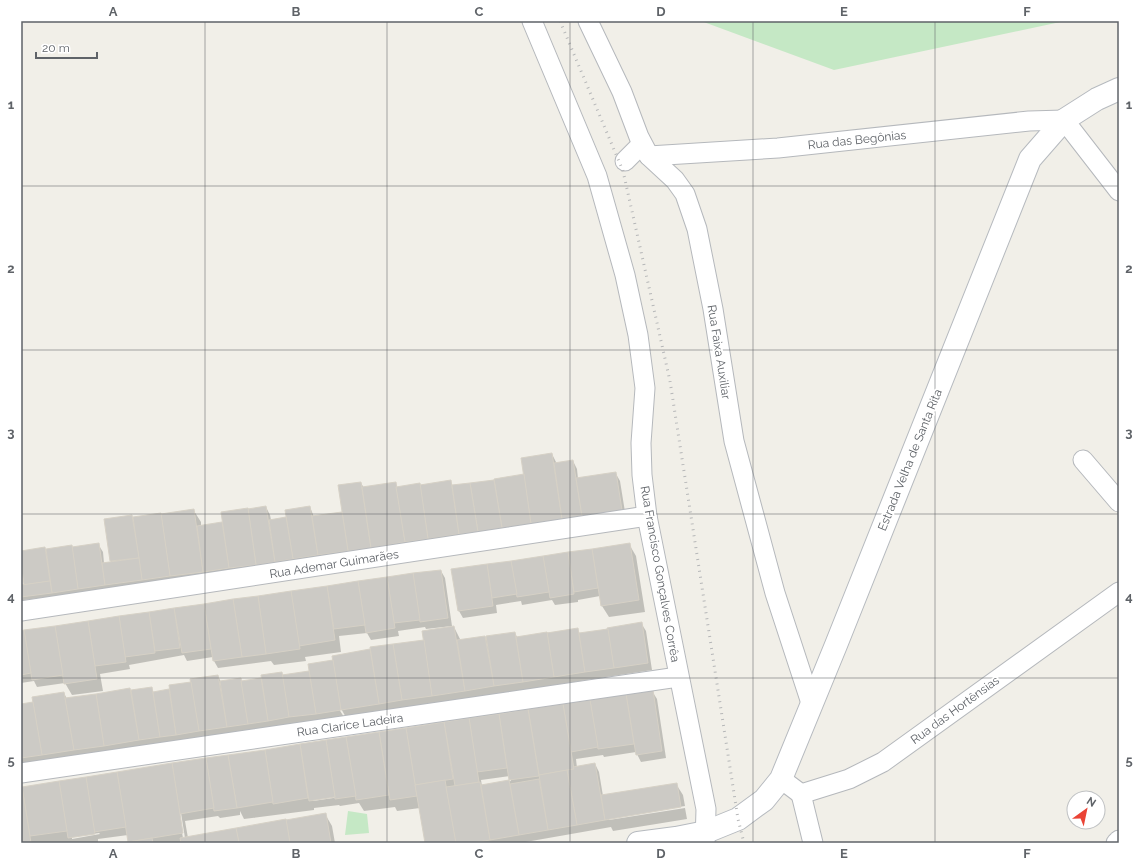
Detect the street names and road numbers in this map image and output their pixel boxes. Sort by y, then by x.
street label: Rua das Begônias [807,128,907,152]
street label: Rua Faixa Auxiliar [705,304,734,401]
street label: Estrada Velha de Santa Rita [875,387,945,533]
street label: Rua Francisco Gonçalves Corrêa [638,485,682,663]
street label: Rua Ademar Guimarães [268,547,400,581]
street label: Rua das Hortênsias [908,673,1002,747]
street label: Rua Clarice Ladeira [296,711,404,739]

